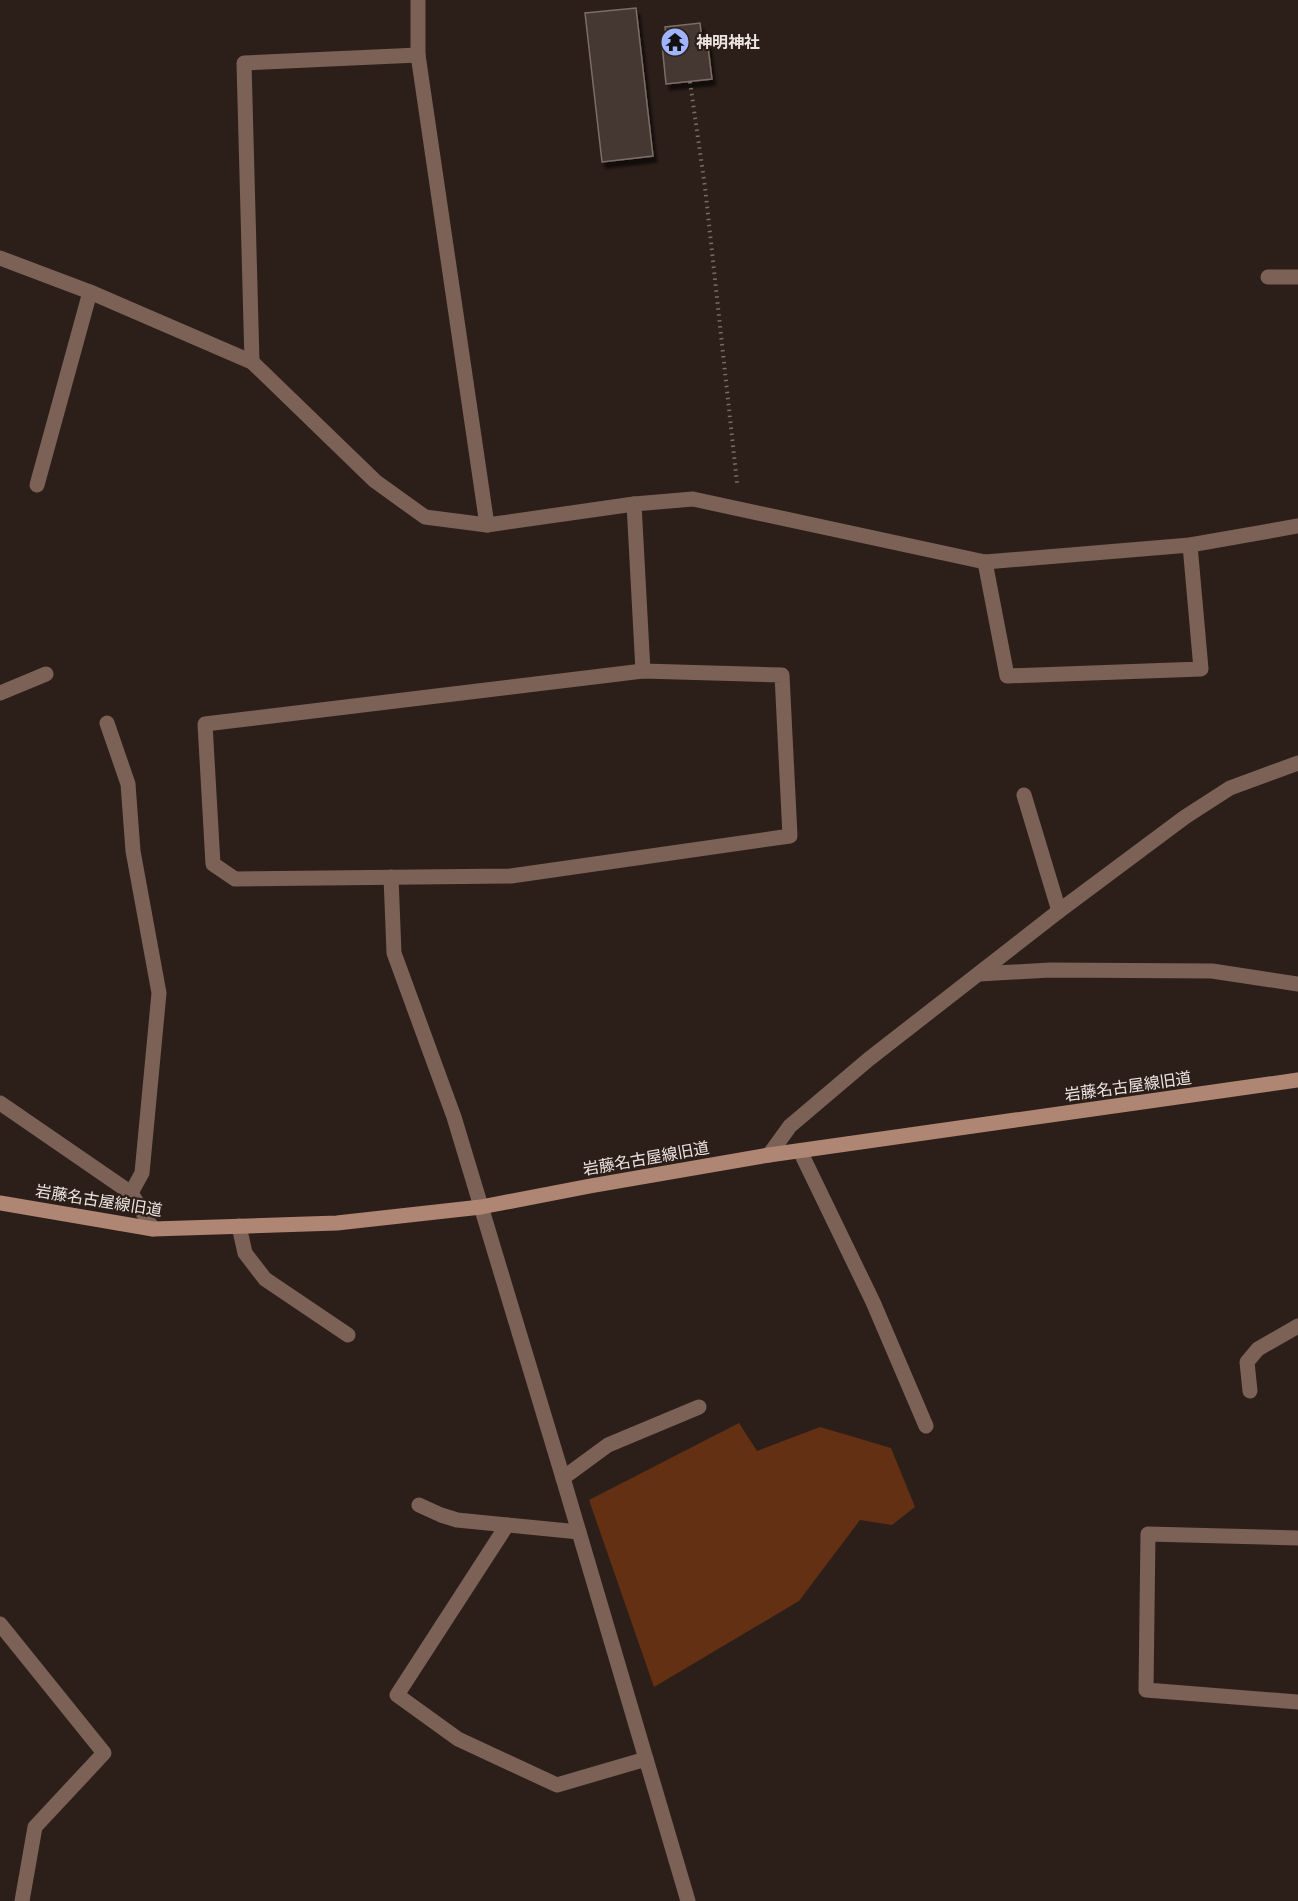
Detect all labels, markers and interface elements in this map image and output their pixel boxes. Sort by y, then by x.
temple icon: 神明神社 [659,26,691,58]
place label: 神明神社 [696,32,760,52]
street label: 岩藤名古屋線旧道 [1063,1067,1193,1105]
street label: 岩藤名古屋線旧道 [581,1137,711,1179]
street label: 岩藤名古屋線旧道 [34,1180,164,1220]

